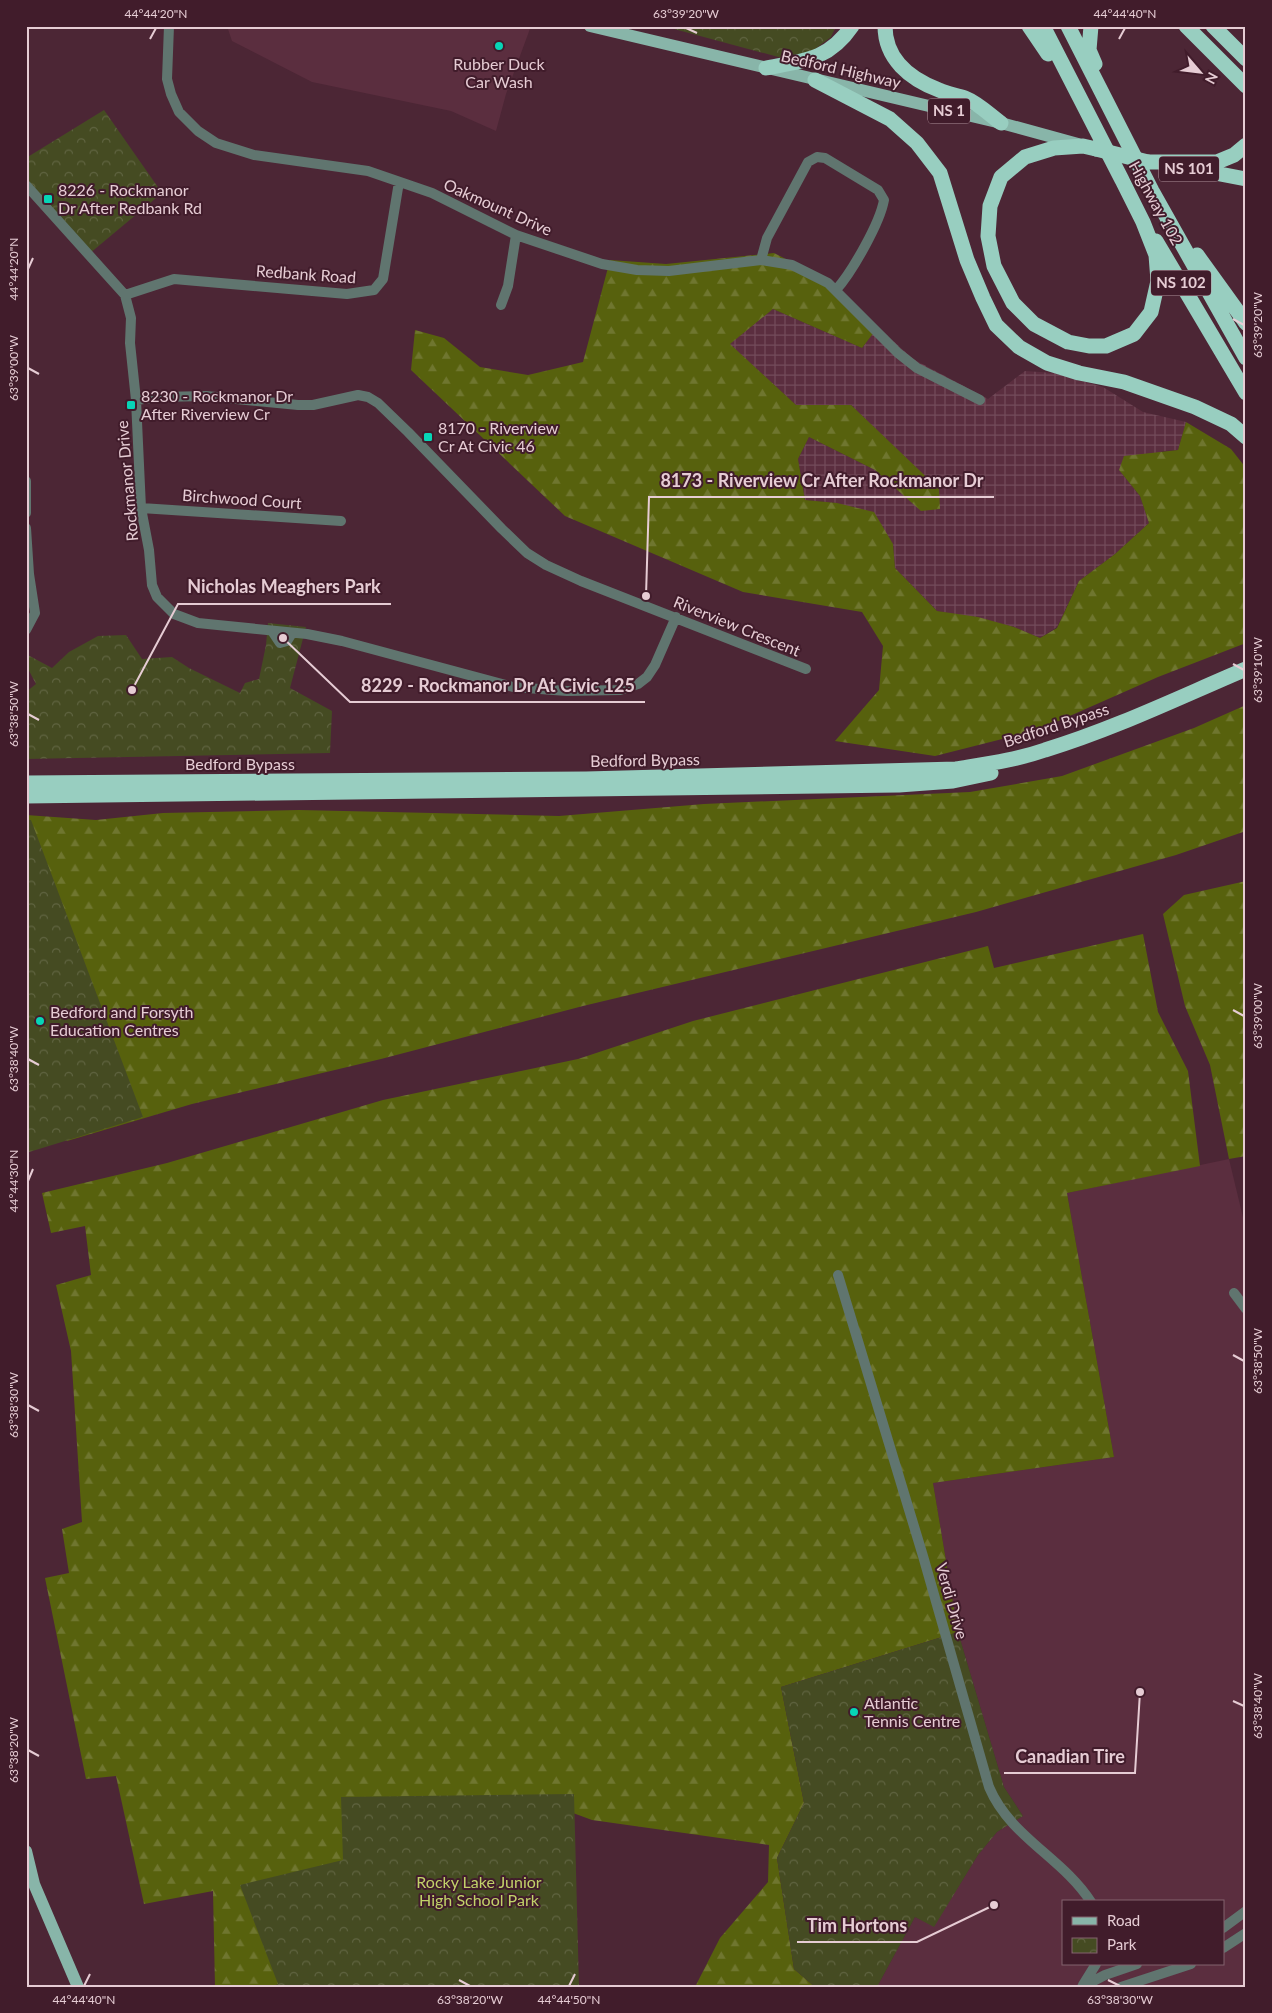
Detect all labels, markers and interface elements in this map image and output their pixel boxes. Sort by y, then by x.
text: 44°44'20"N [125,6,187,21]
text: 63°39'20"W [653,6,720,21]
text: 44°44'40"N [1094,6,1156,21]
marker: Rubber Duck Car Wash [493,40,505,52]
street label: Bedford Highway [779,46,904,92]
north arrow [1174,48,1224,98]
place label: Rubber Duck Car Wash [453,54,546,91]
text: N [1202,70,1222,87]
road number: NS 1 [928,98,970,124]
road number: NS 101 [1159,156,1219,182]
street label: Highway 102 [1126,157,1187,248]
street label: Oakmount Drive [441,174,555,239]
place label: 8226 - Rockmanor Dr After Redbank Rd [58,180,202,217]
marker: 8226 - Rockmanor Dr After Redbank Rd [42,193,54,205]
text: 44°44'20"N [6,238,21,300]
street label: Redbank Road [255,261,357,286]
road number: NS 102 [1151,270,1211,296]
text: 63°39'20"W [1250,291,1265,358]
text: 63°39'00"W [6,334,21,401]
place label: 8230 - Rockmanor Dr After Riverview Cr [141,386,293,423]
marker: 8230 - Rockmanor Dr After Riverview Cr [125,399,137,411]
place label: 8170 - Riverview Cr At Civic 46 [438,418,559,455]
street label: Rockmanor Drive [112,420,141,542]
marker: 8170 - Riverview Cr At Civic 46 [422,431,434,443]
callout: 8173 - Riverview Cr After Rockmanor Dr [649,464,994,497]
text: 8173 - Riverview Cr After Rockmanor Dr [660,469,984,491]
street label: Birchwood Court [182,485,303,512]
callout: Nicholas Meaghers Park [178,571,391,604]
text: Nicholas Meaghers Park [187,575,381,597]
street label: Riverview Crescent [671,591,804,660]
text: 63°39'10"W [1250,636,1265,703]
callout: 8229 - Rockmanor Dr At Civic 125 [350,669,645,702]
text: 8229 - Rockmanor Dr At Civic 125 [361,674,635,696]
text: 63°38'50"W [6,680,21,747]
street label: Bedford Bypass [1001,699,1111,751]
street label: Bedford Bypass [590,749,700,770]
street label: Bedford Bypass [185,754,295,773]
text: 63°39'00"W [1250,982,1265,1049]
place label: Bedford and Forsyth Education Centres [50,1002,193,1039]
marker: Bedford and Forsyth Education Centres [34,1015,46,1027]
text: 63°38'40"W [6,1025,21,1092]
text: 44°44'30"N [6,1150,21,1212]
text: 63°38'50"W [1250,1327,1265,1394]
text: 63°38'30"W [6,1371,21,1438]
street label: Verdi Drive [933,1560,972,1641]
text: 63°38'40"W [1250,1672,1265,1739]
place label: Atlantic Tennis Centre [864,1693,960,1730]
marker: Atlantic Tennis Centre [848,1706,860,1718]
text: 63°38'20"W [6,1716,21,1783]
callout: Canadian Tire [1004,1740,1135,1773]
text: Canadian Tire [1015,1745,1125,1767]
park label: Rocky Lake Junior High School Park [416,1872,542,1909]
legend [1062,1900,1224,1966]
callout: Tim Hortons [797,1909,917,1942]
text: Road [1107,1911,1140,1929]
text: Tim Hortons [807,1914,907,1936]
text: Park [1107,1935,1137,1953]
text: 44°44'40"N [53,1992,115,2007]
text: 63°38'20"W [437,1992,504,2007]
text: 44°44'50"N [538,1992,600,2007]
text: 63°38'30"W [1087,1992,1154,2007]

